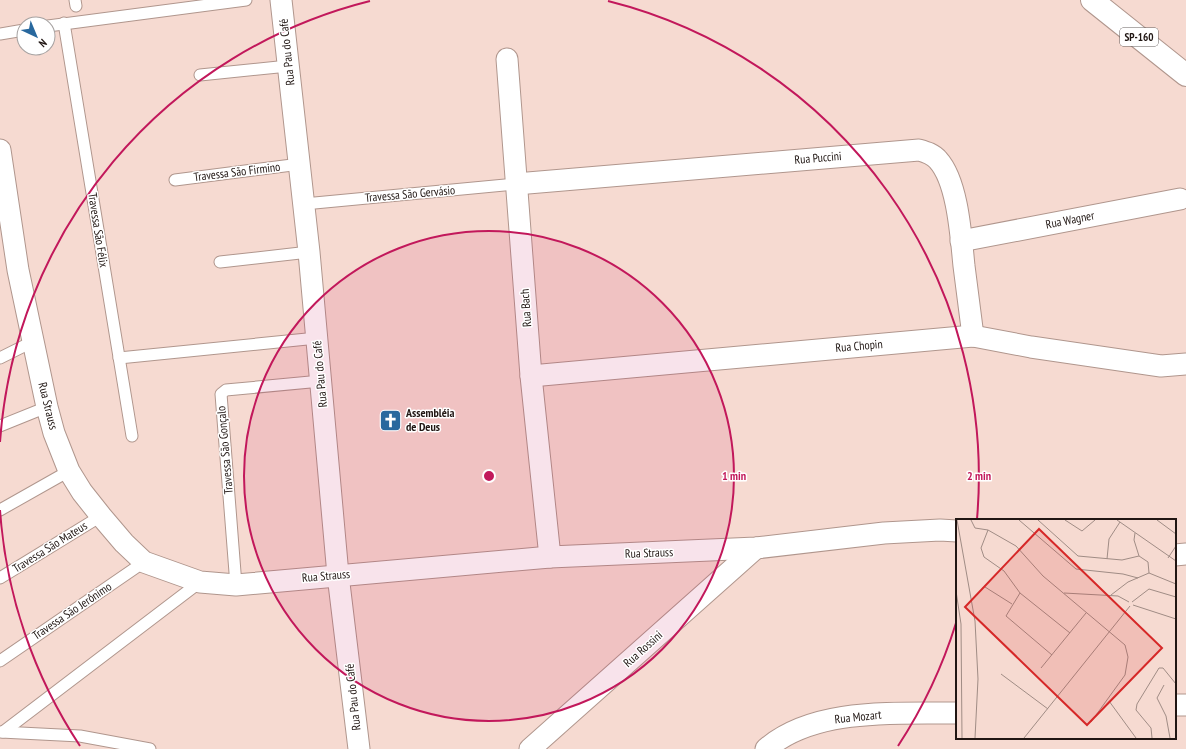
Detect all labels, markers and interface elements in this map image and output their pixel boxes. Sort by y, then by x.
north arrow [16,16,56,56]
street label: Rua Pau do Café [276,18,297,86]
road number: SP-160 [1120,28,1158,46]
text: N [36,36,50,50]
street label: Rua Puccini [794,148,842,167]
street label: Travessa São Firmino [193,159,281,184]
street label: Travessa São Gervásio [364,182,456,205]
street label: Travessa São Félix [85,192,112,268]
street label: Rua Wagner [1044,207,1096,232]
street label: Rua Bach [517,288,534,328]
street label: Rua Chopin [835,336,883,355]
street label: Rua Pau do Café [309,340,330,408]
street label: Rua Strauss [35,381,62,431]
street label: Travessa São Gonçalo [213,405,236,495]
place label: Assembléia de Deus [405,405,455,434]
church icon: Assembléia de Deus [377,407,403,433]
text: 1 min [722,468,746,483]
text: 2 min [967,468,991,483]
centre of rings [482,469,496,483]
street label: Travessa São Mateus [10,518,90,575]
inset map [956,519,1176,739]
street label: Rua Strauss [625,544,673,561]
street label: Rua Strauss [301,566,351,585]
street label: Travessa São Jerônimo [29,579,114,643]
street label: Rua Rossini [620,627,665,670]
street label: Rua Pau do Café [342,663,363,731]
street label: Rua Mozart [834,707,883,726]

